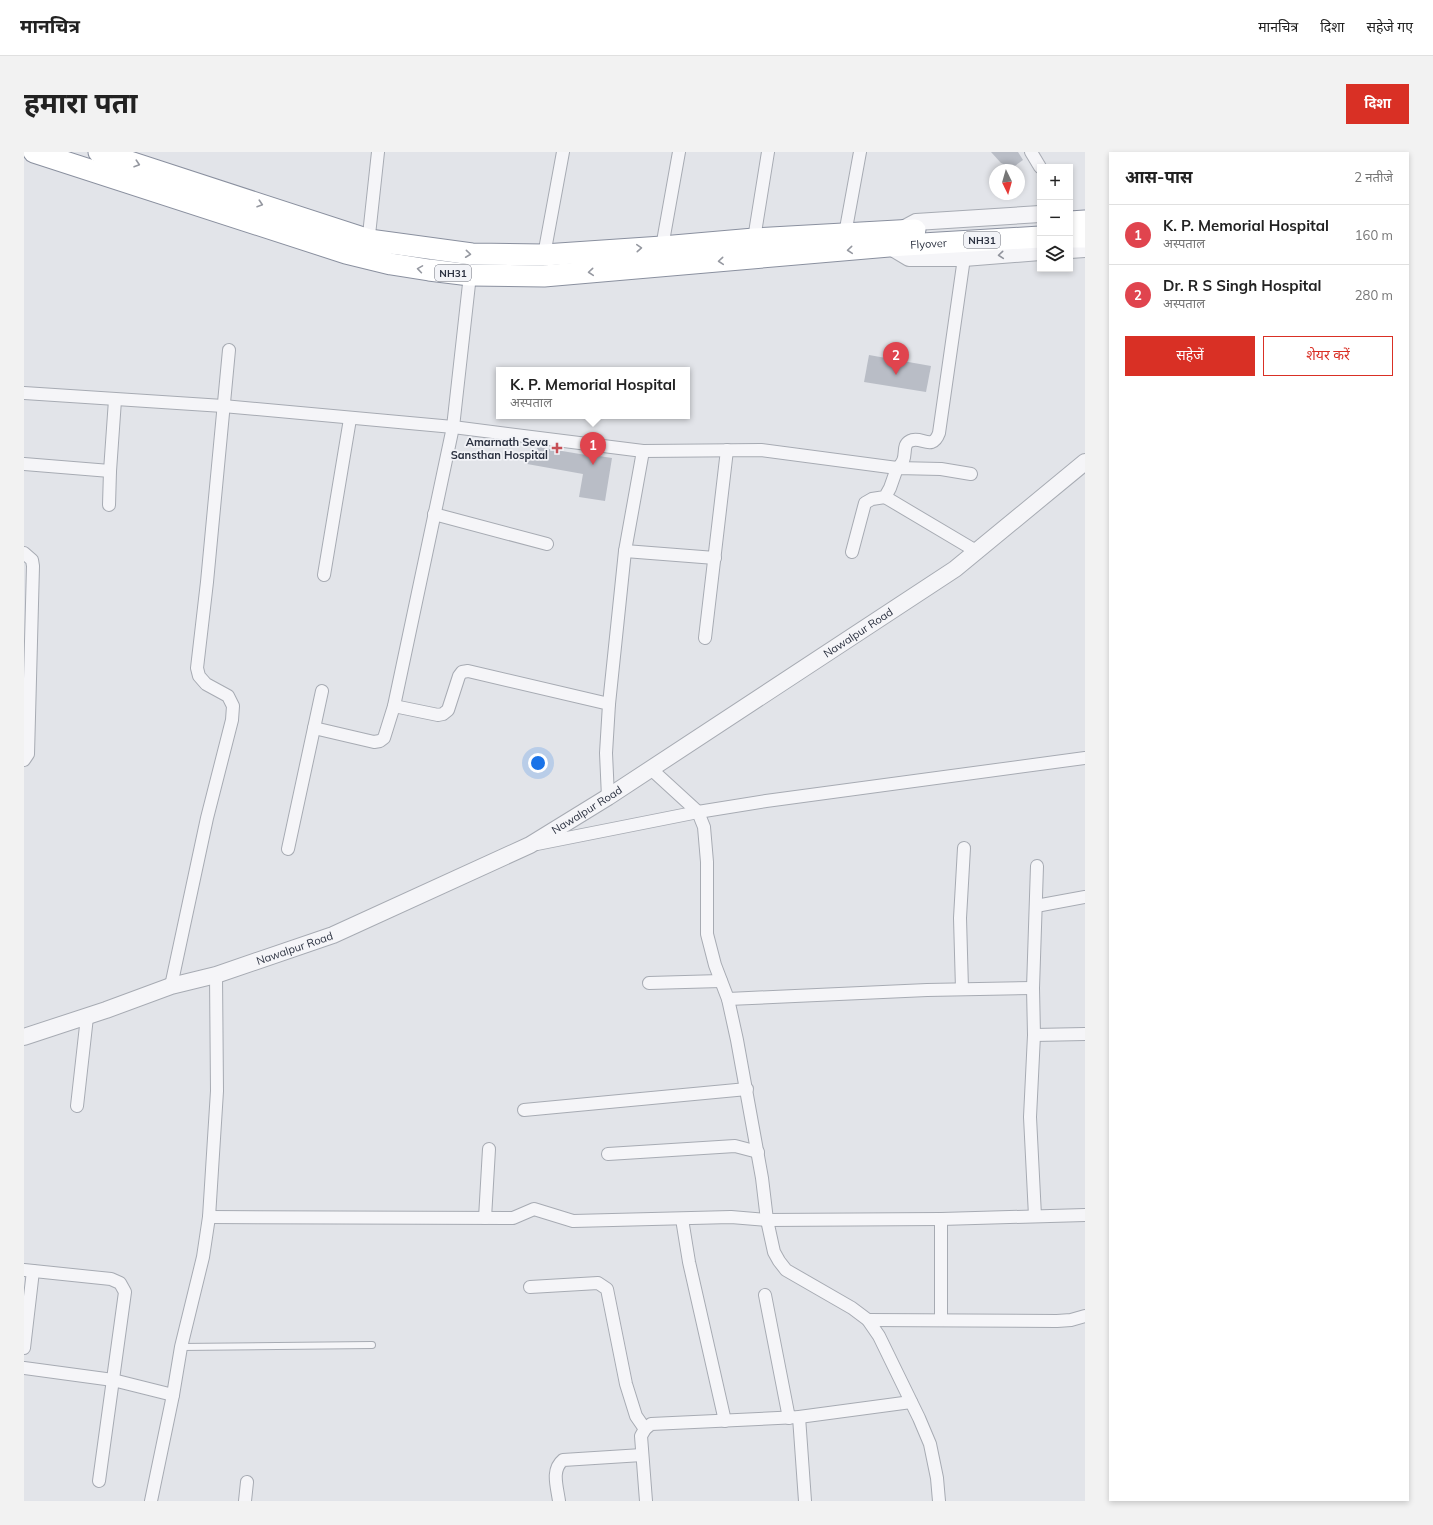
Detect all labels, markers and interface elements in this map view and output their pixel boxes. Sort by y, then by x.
text: मानचित्र [20,14,80,38]
text: मानचित्र [1258,18,1298,36]
text: दिशा [1320,18,1344,36]
text: सहेजे गए [1366,18,1413,36]
button: दिशा [1346,84,1409,124]
text: हमारा पता [24,85,137,120]
one-way arrow [133,159,140,168]
north arrow [989,164,1025,200]
map controls [1037,164,1073,272]
button: + [1037,164,1073,200]
text: आस-पास [1125,166,1192,187]
text: 2 नतीजे [1354,169,1393,185]
one-way arrow [257,199,264,208]
button: − [1037,200,1073,236]
text: K. P. Memorial Hospital [1163,216,1329,235]
text: 1 [1134,227,1142,243]
text: 160 m [1355,227,1393,243]
road number: NH31 [964,232,1000,248]
text: अस्पताल [1163,235,1205,251]
street label: Flyover [910,236,947,252]
button: layers [1037,236,1073,272]
one-way arrow [636,244,642,253]
one-way arrow [847,245,853,254]
one-way arrow [464,249,471,258]
one-way arrow [998,250,1004,259]
one-way arrow [718,256,724,265]
one-way arrow [417,265,423,274]
road number: NH31 [435,265,471,281]
one-way arrow [588,267,594,276]
text: Dr. R S Singh Hospital [1163,276,1321,295]
text: 2 [1134,287,1142,303]
text: 280 m [1355,287,1393,303]
text: अस्पताल [1163,295,1205,311]
button: सहेजें [1125,336,1255,376]
button: शेयर करें [1263,336,1393,376]
pin: 2 [883,342,909,375]
popup [496,367,690,419]
text: K. P. Memorial Hospital [510,375,676,394]
text: अस्पताल [510,394,552,410]
pin: 1 [580,432,606,465]
place label: Amarnath Seva Sansthan Hospital [451,435,548,462]
marker: Amarnath Seva Sansthan Hospital [551,442,563,454]
street label: Nawalpur Road [821,605,895,661]
your location [528,753,548,773]
street label: Nawalpur Road [549,783,625,837]
street label: Nawalpur Road [254,929,335,968]

